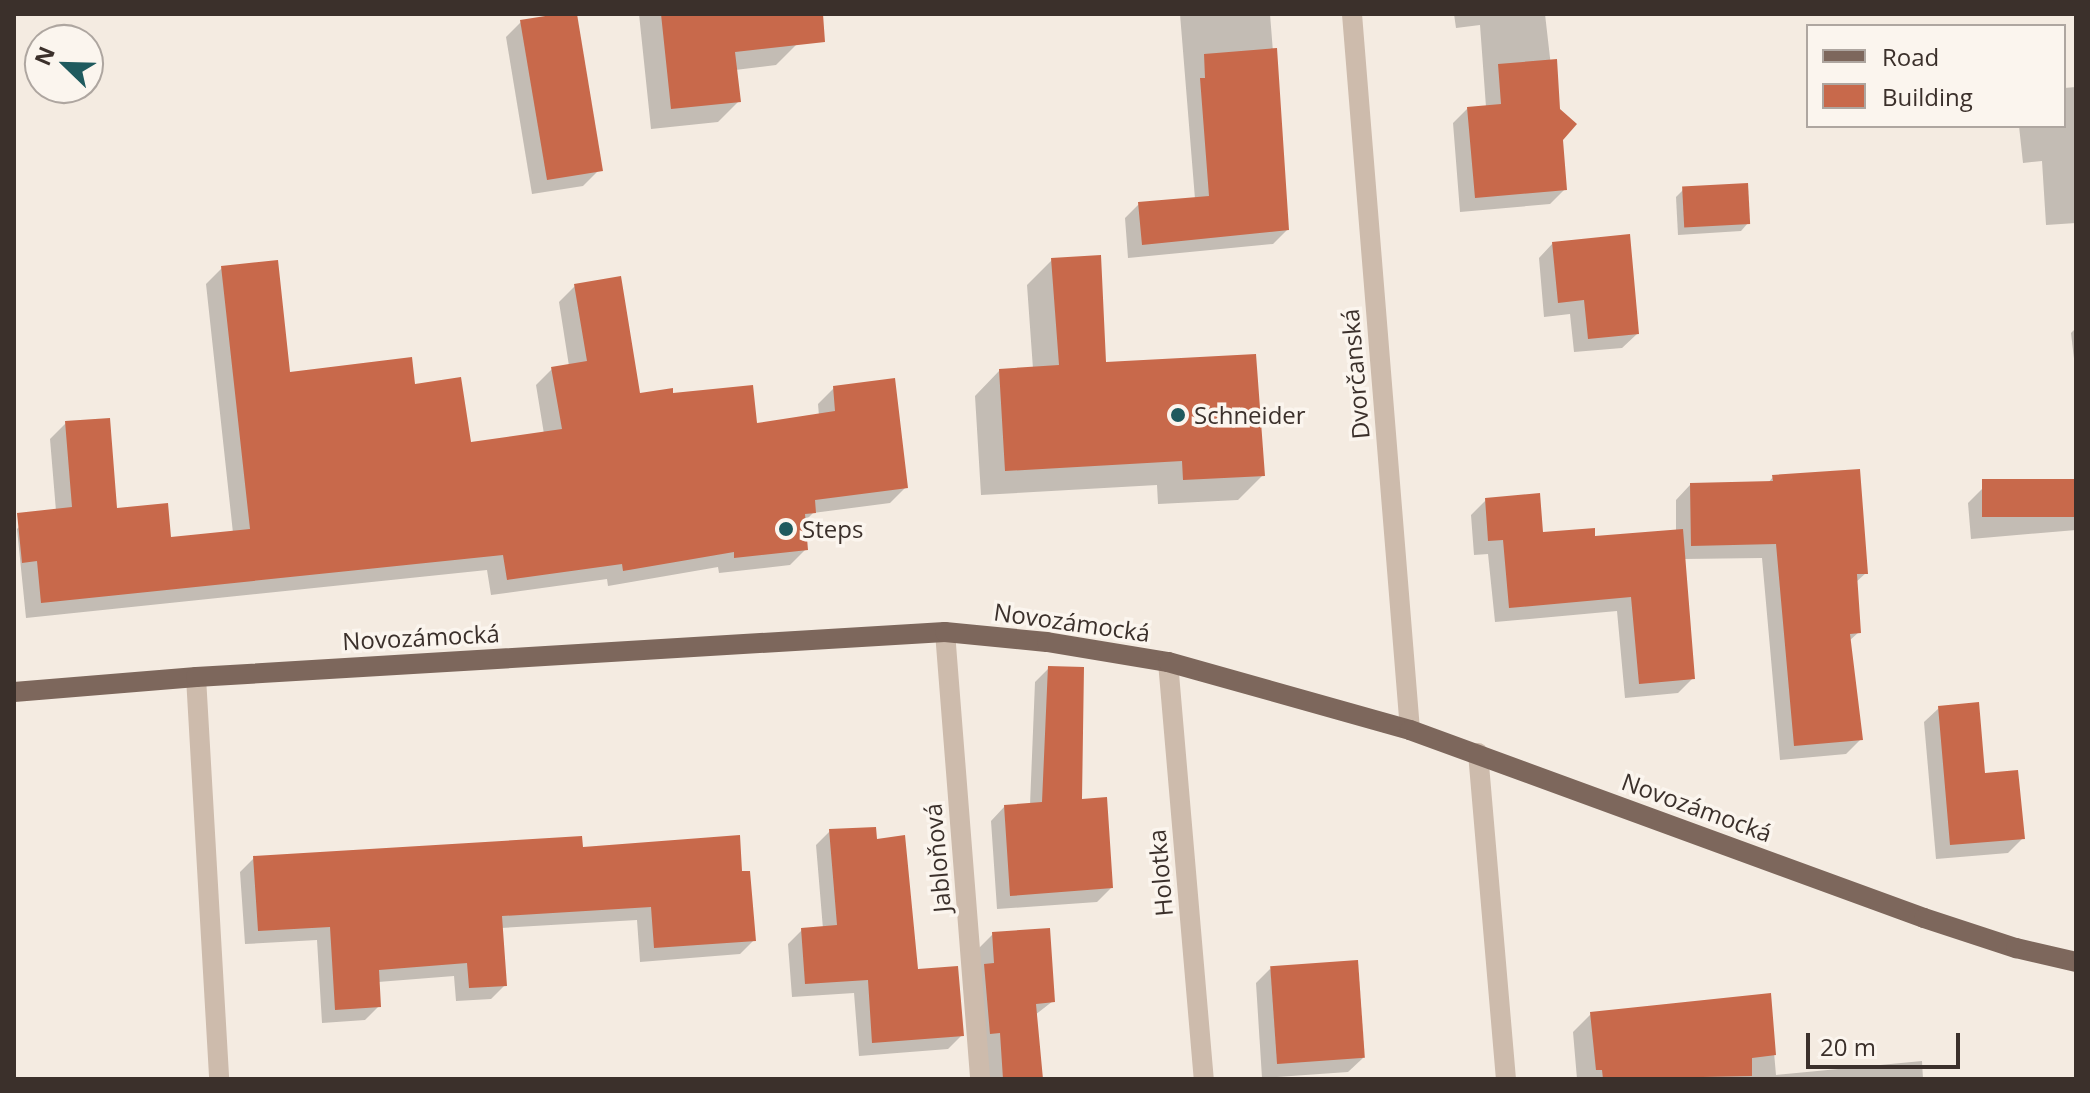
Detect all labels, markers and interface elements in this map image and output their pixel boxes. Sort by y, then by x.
north arrow [24,24,104,104]
legend [1806,24,2066,128]
text: Road [1882,40,1939,73]
text: N [26,41,61,70]
text: Building [1882,80,1973,113]
street label: Dvorčanská [1335,308,1375,440]
place label: Schneider [1194,401,1306,429]
marker: Schneider [1169,406,1187,424]
place label: Steps [802,515,863,543]
marker: Steps [777,520,795,538]
street label: Novozámocká [992,597,1152,647]
street label: Novozámocká [342,618,500,656]
street label: Novozámocká [1618,767,1776,847]
street label: Jabloňová [918,802,956,914]
street label: Holotka [1142,828,1178,918]
scale bar [1810,1017,1964,1067]
text: 20 m [1820,1030,1876,1063]

